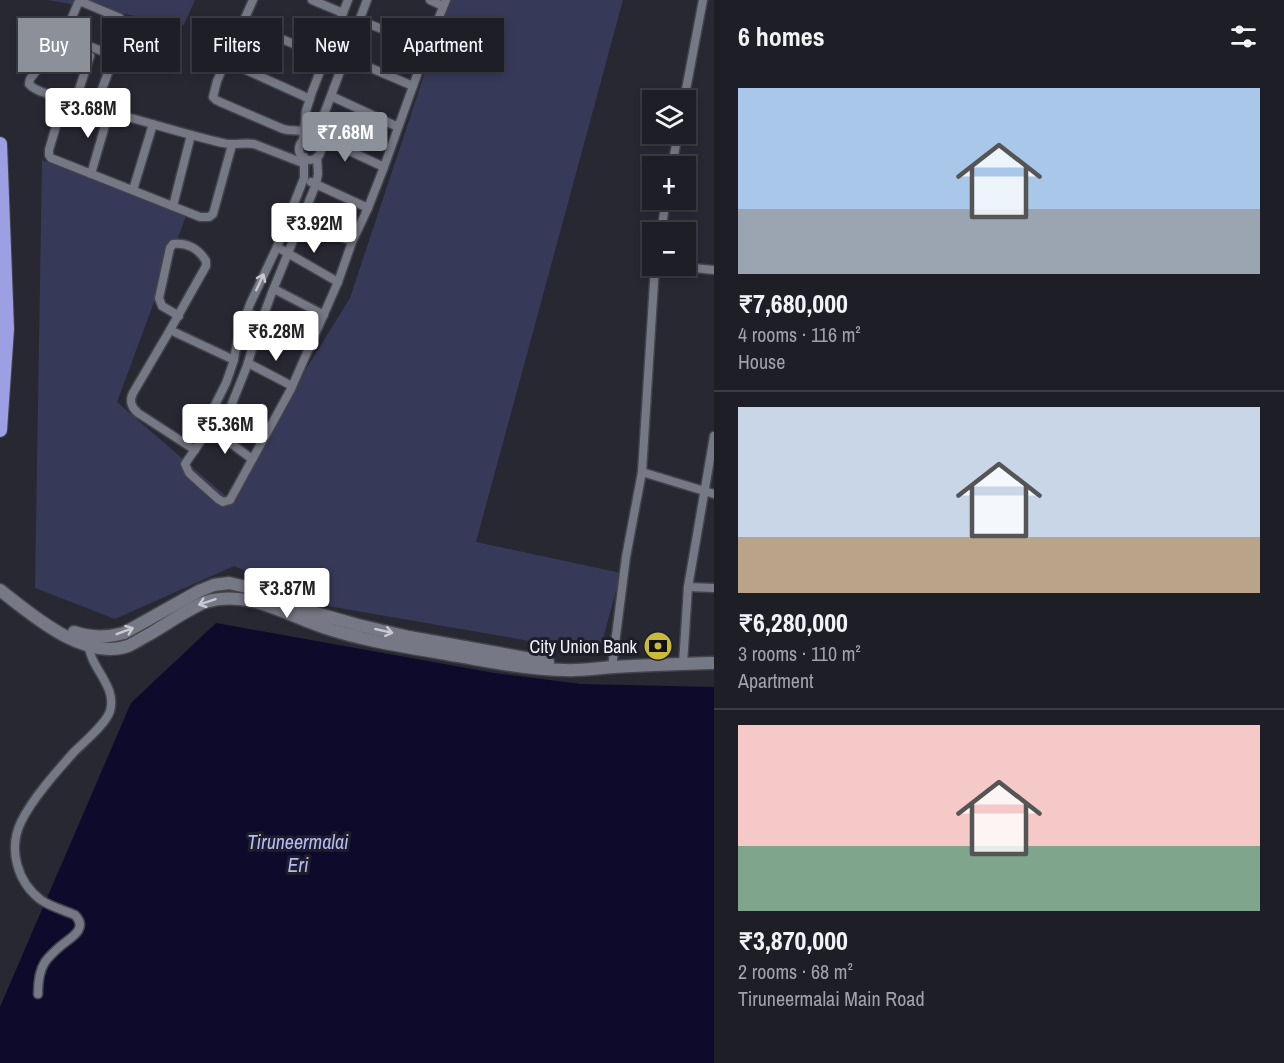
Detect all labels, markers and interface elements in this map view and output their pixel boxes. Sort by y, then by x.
chip: Buy [18,18,90,72]
chip: Rent [102,18,180,72]
chip: Filters [192,18,282,72]
chip: New [294,18,370,72]
chip: Apartment [382,18,504,72]
text: 6 homes [738,19,825,54]
icon: filters [1227,20,1260,53]
pin: ₹3.68M [39,88,137,139]
map controls [642,90,696,276]
button: layers [642,90,696,144]
text: ₹3.68M [59,94,117,121]
pin: ₹7.68M [296,112,394,163]
text: ₹7.68M [316,118,374,145]
icon: home [945,127,1053,235]
button: + [642,156,696,210]
pin: ₹3.92M [265,203,363,254]
text: ₹3.92M [285,209,343,236]
button: − [642,222,696,276]
one-way arrow [255,274,267,292]
text: ₹7,680,000 [738,286,848,321]
pin: ₹6.28M [227,311,325,362]
text: ₹6.28M [247,317,305,344]
text: 4 rooms · 116 m² [738,321,861,348]
text: House [738,348,785,375]
pin: ₹5.36M [176,404,274,455]
text: ₹5.36M [196,410,254,437]
icon: home [945,446,1053,554]
pin: ₹3.87M [238,568,336,619]
text: ₹3.87M [258,574,316,601]
one-way arrow [198,598,217,609]
text: ₹6,280,000 [738,605,848,640]
one-way arrow [115,625,133,636]
one-way arrow [374,626,393,638]
bank icon: City Union Bank [642,630,674,662]
place label: City Union Bank [530,634,638,659]
text: 3 rooms · 110 m² [738,640,861,667]
text: Apartment [738,667,814,694]
icon: home [945,764,1053,872]
water label: Tiruneermalai Eri [247,828,349,878]
text: ₹3,870,000 [738,923,848,958]
text: 2 rooms · 68 m² [738,958,853,985]
text: Tiruneermalai Main Road [738,985,925,1012]

